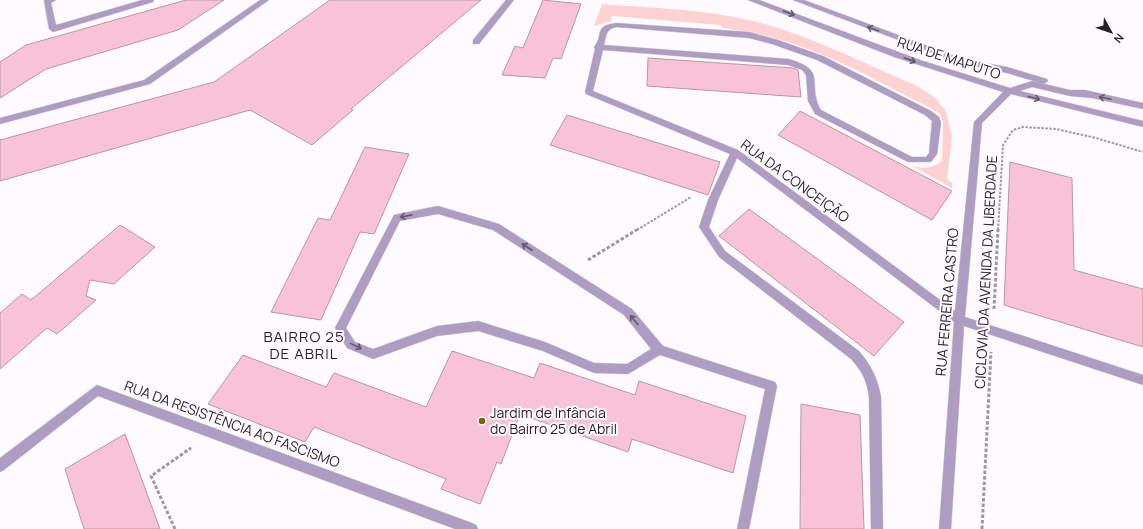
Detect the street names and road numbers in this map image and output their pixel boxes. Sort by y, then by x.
street label: RUA DE MAPUTO [895,32,1003,83]
street label: RUA DA CONCEIÇÃO [737,135,854,227]
street label: CICLOVIA DA AVENIDA DA LIBERDADE [970,155,1001,389]
street label: RUA FERREIRA CASTRO [931,227,962,377]
street label: RUA DA RESISTÊNCIA AO FASCISMO [122,376,343,471]

